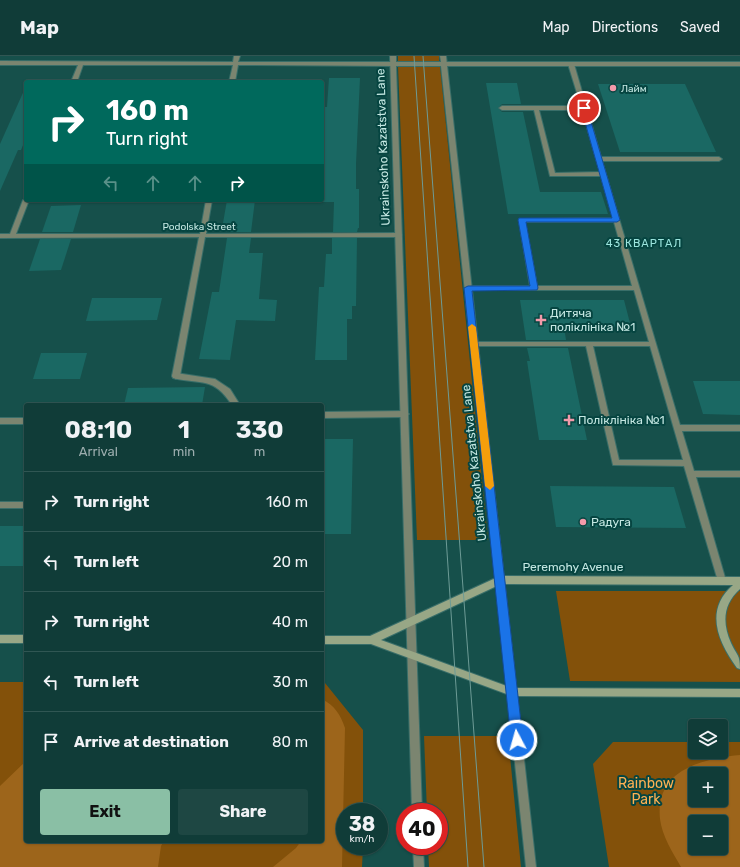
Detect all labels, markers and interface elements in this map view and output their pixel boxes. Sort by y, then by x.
text: Map [20,16,59,39]
text: Map [543,19,570,36]
text: Directions [592,19,658,36]
text: Saved [680,19,720,36]
street label: Ukrainskoho Kazatstva Lane [373,68,393,226]
marker: Лайм [608,83,618,93]
place label: Лайм [621,83,647,95]
pin [567,91,601,125]
text: 160 m [106,94,189,127]
icon: right [40,96,92,148]
icon: arrive [573,97,595,119]
text: Turn right [106,128,188,150]
icon: left [100,172,122,194]
icon: ahead [142,172,164,194]
icon: ahead [184,172,206,194]
icon: right [226,172,248,194]
street label: Podolska Street [162,221,236,233]
district label: 43 КВАРТАЛ [606,237,682,250]
place label: Дитяча поліклініка №1 [550,306,635,334]
marker: Дитяча поліклініка №1 [535,314,547,326]
street label: Ukrainskoho Kazatstva Lane [459,384,489,542]
place label: Поліклініка №1 [578,413,665,427]
marker: Поліклініка №1 [563,414,575,426]
text: 08:10 [64,416,132,444]
text: 1 [178,416,190,444]
text: 330 [236,416,284,444]
text: Arrival [79,444,118,459]
text: min [173,444,195,459]
text: m [254,444,265,459]
icon: right [40,491,62,513]
text: Turn right [74,493,149,511]
text: 160 m [266,493,308,511]
place label: Радуга [591,515,631,529]
marker: Радуга [578,517,588,527]
icon: left [40,551,62,573]
text: Turn left [74,553,139,571]
text: 20 m [273,553,308,571]
street label: Peremohy Avenue [522,560,624,574]
icon: right [40,611,62,633]
text: Turn right [74,613,149,631]
text: 40 m [272,613,308,631]
icon: left [40,671,62,693]
text: Turn left [74,673,139,691]
text: 30 m [272,673,308,691]
position arrow [496,719,538,761]
map controls [688,719,728,855]
button: layers [688,719,728,759]
icon: arrive [40,731,62,753]
text: Arrive at destination [74,733,229,751]
text: 80 m [272,733,308,751]
button: + [688,767,728,807]
park label: Rainbow Park [618,775,674,808]
button: Exit [40,789,170,835]
button: Share [178,789,308,835]
speed limit sign: 40 [396,803,448,855]
text: 38 [349,812,375,836]
button: − [688,815,728,855]
text: km/h [350,833,374,845]

